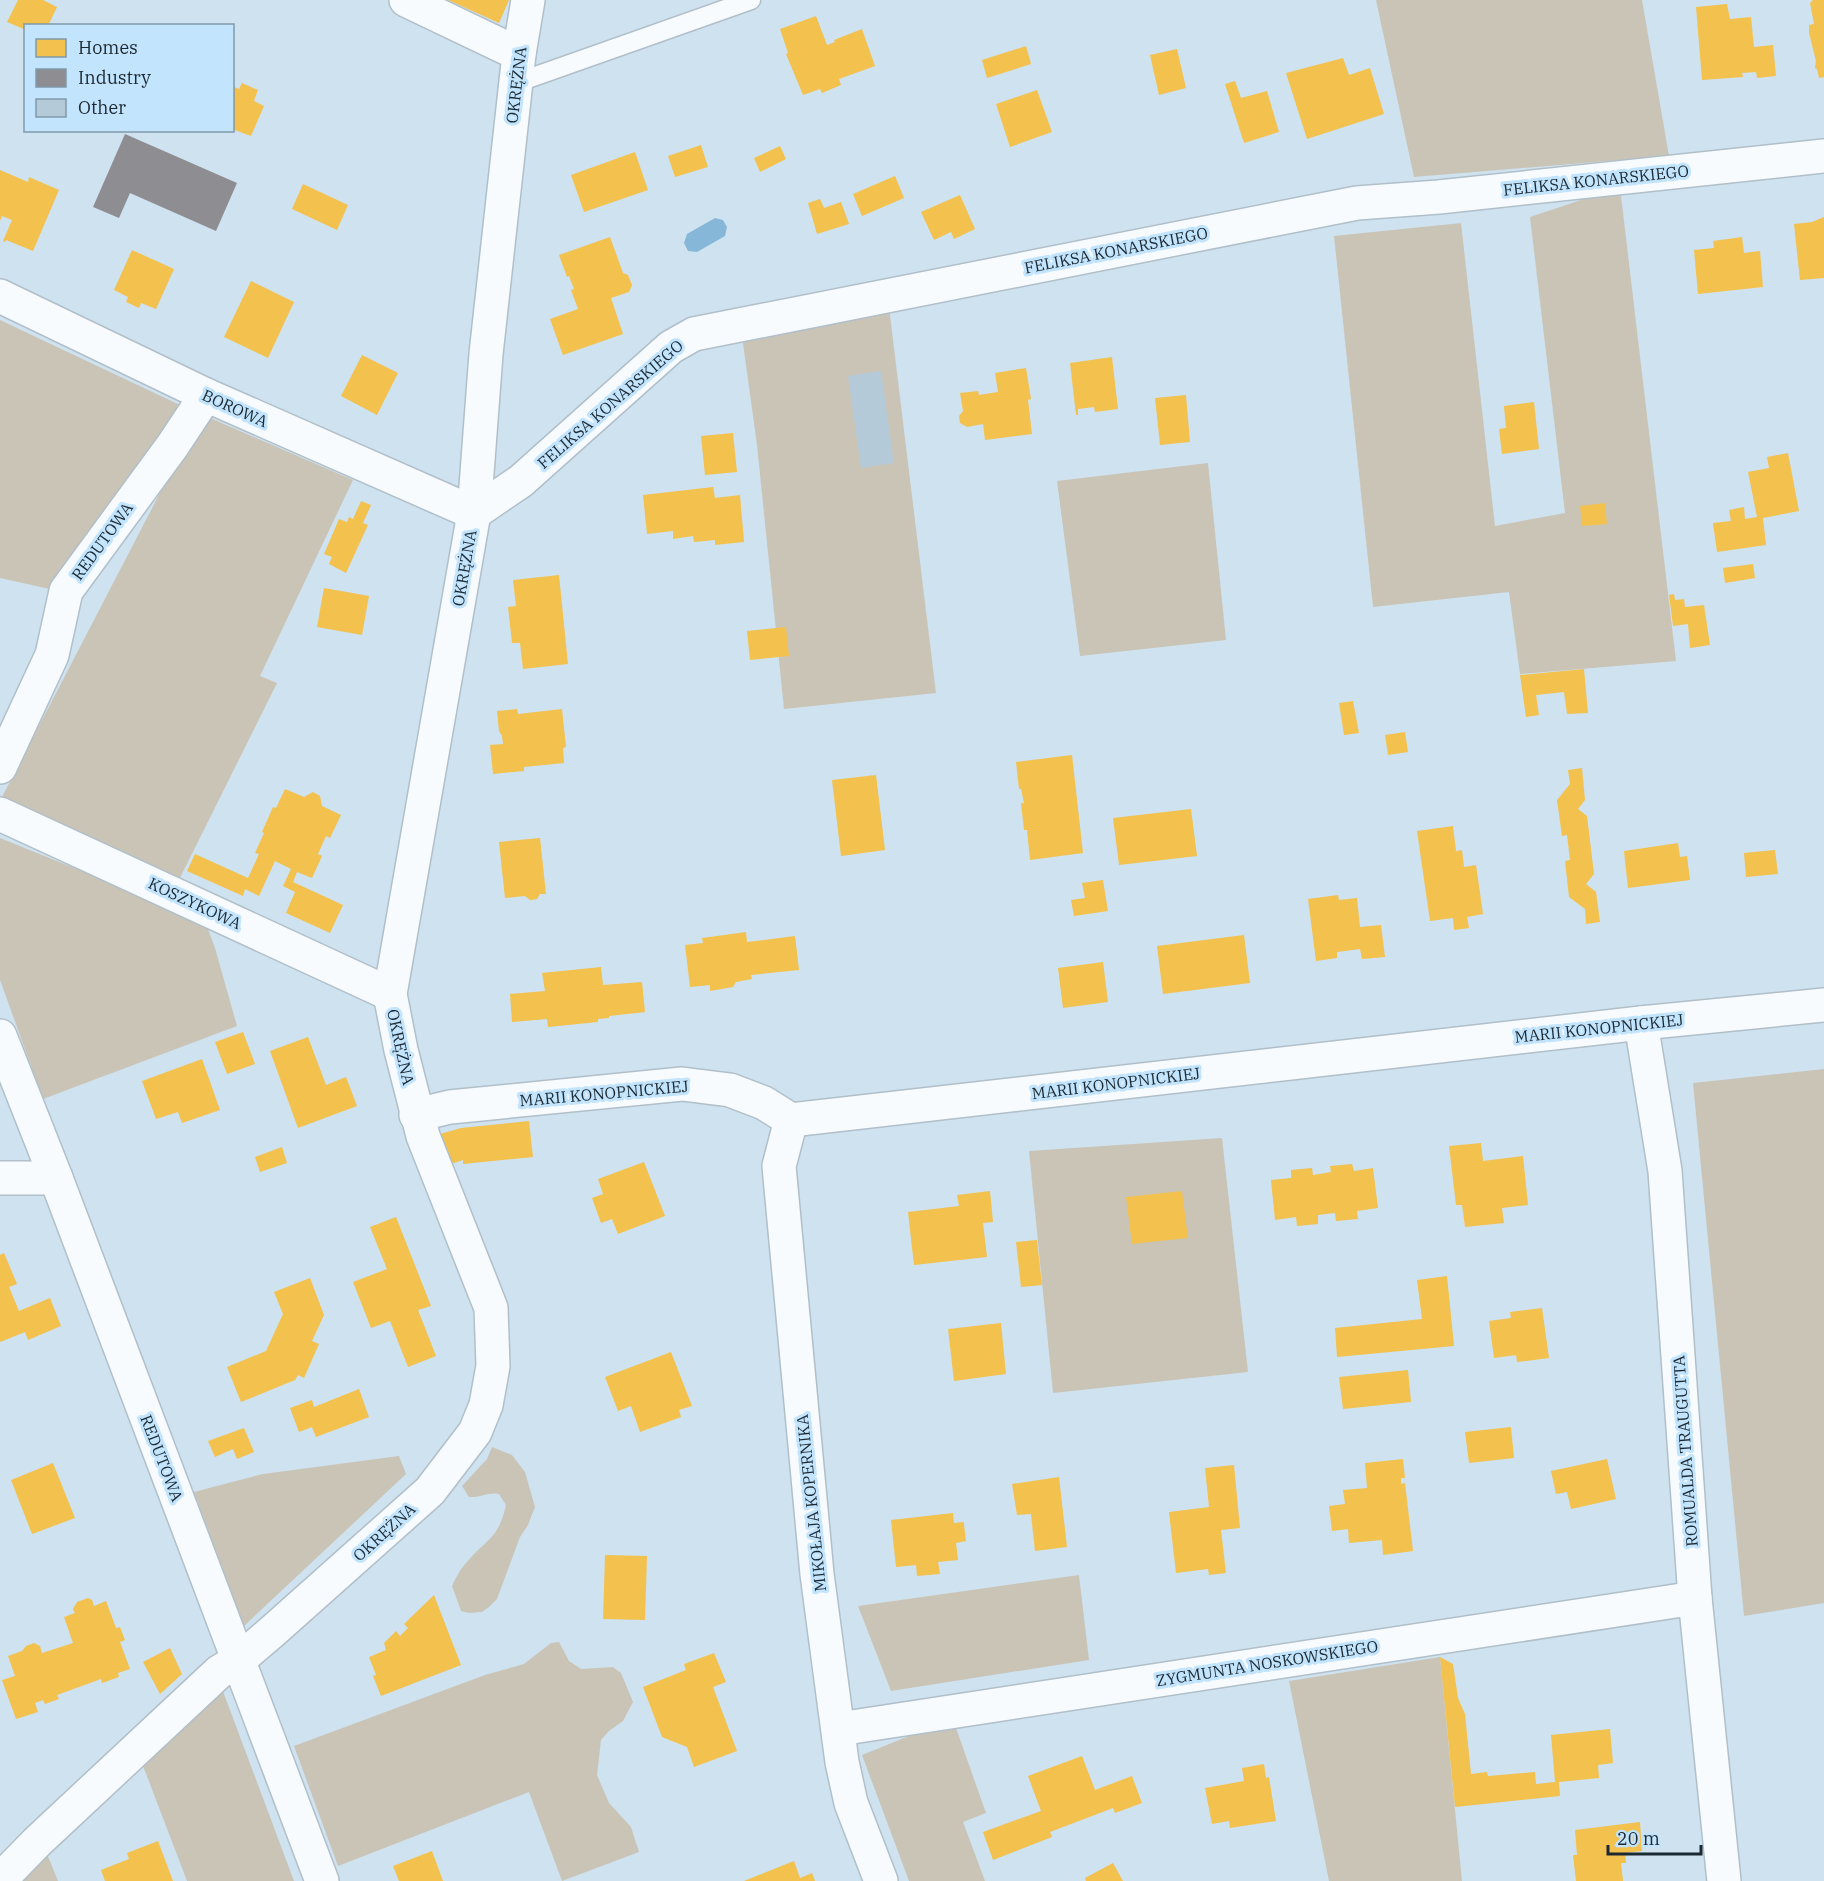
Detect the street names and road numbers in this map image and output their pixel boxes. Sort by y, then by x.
street label: OKRĘŻNA [501,45,531,125]
street label: FELIKSA KONARSKIEGO [1502,160,1690,200]
street label: FELIKSA KONARSKIEGO [1022,222,1210,278]
street label: FELIKSA KONARSKIEGO [533,335,687,473]
street label: BOROWA [199,385,271,431]
street label: REDUTOWA [67,498,137,584]
street label: OKRĘŻNA [447,528,481,608]
street label: KOSZYKOWA [145,873,245,933]
street label: OKRĘŻNA [383,1007,419,1087]
street label: MARII KONOPNICKIEJ [1514,1009,1684,1047]
street label: MARII KONOPNICKIEJ [1031,1063,1201,1103]
street label: MARII KONOPNICKIEJ [519,1076,689,1110]
street label: ROMUALDA TRAUGUTTA [1668,1355,1702,1547]
street label: REDUTOWA [136,1412,188,1504]
street label: MIKOŁAJA KOPERNIKA [792,1413,830,1593]
street label: OKRĘŻNA [349,1499,419,1565]
street label: ZYGMUNTA NOSKOWSKIEGO [1155,1636,1379,1690]

